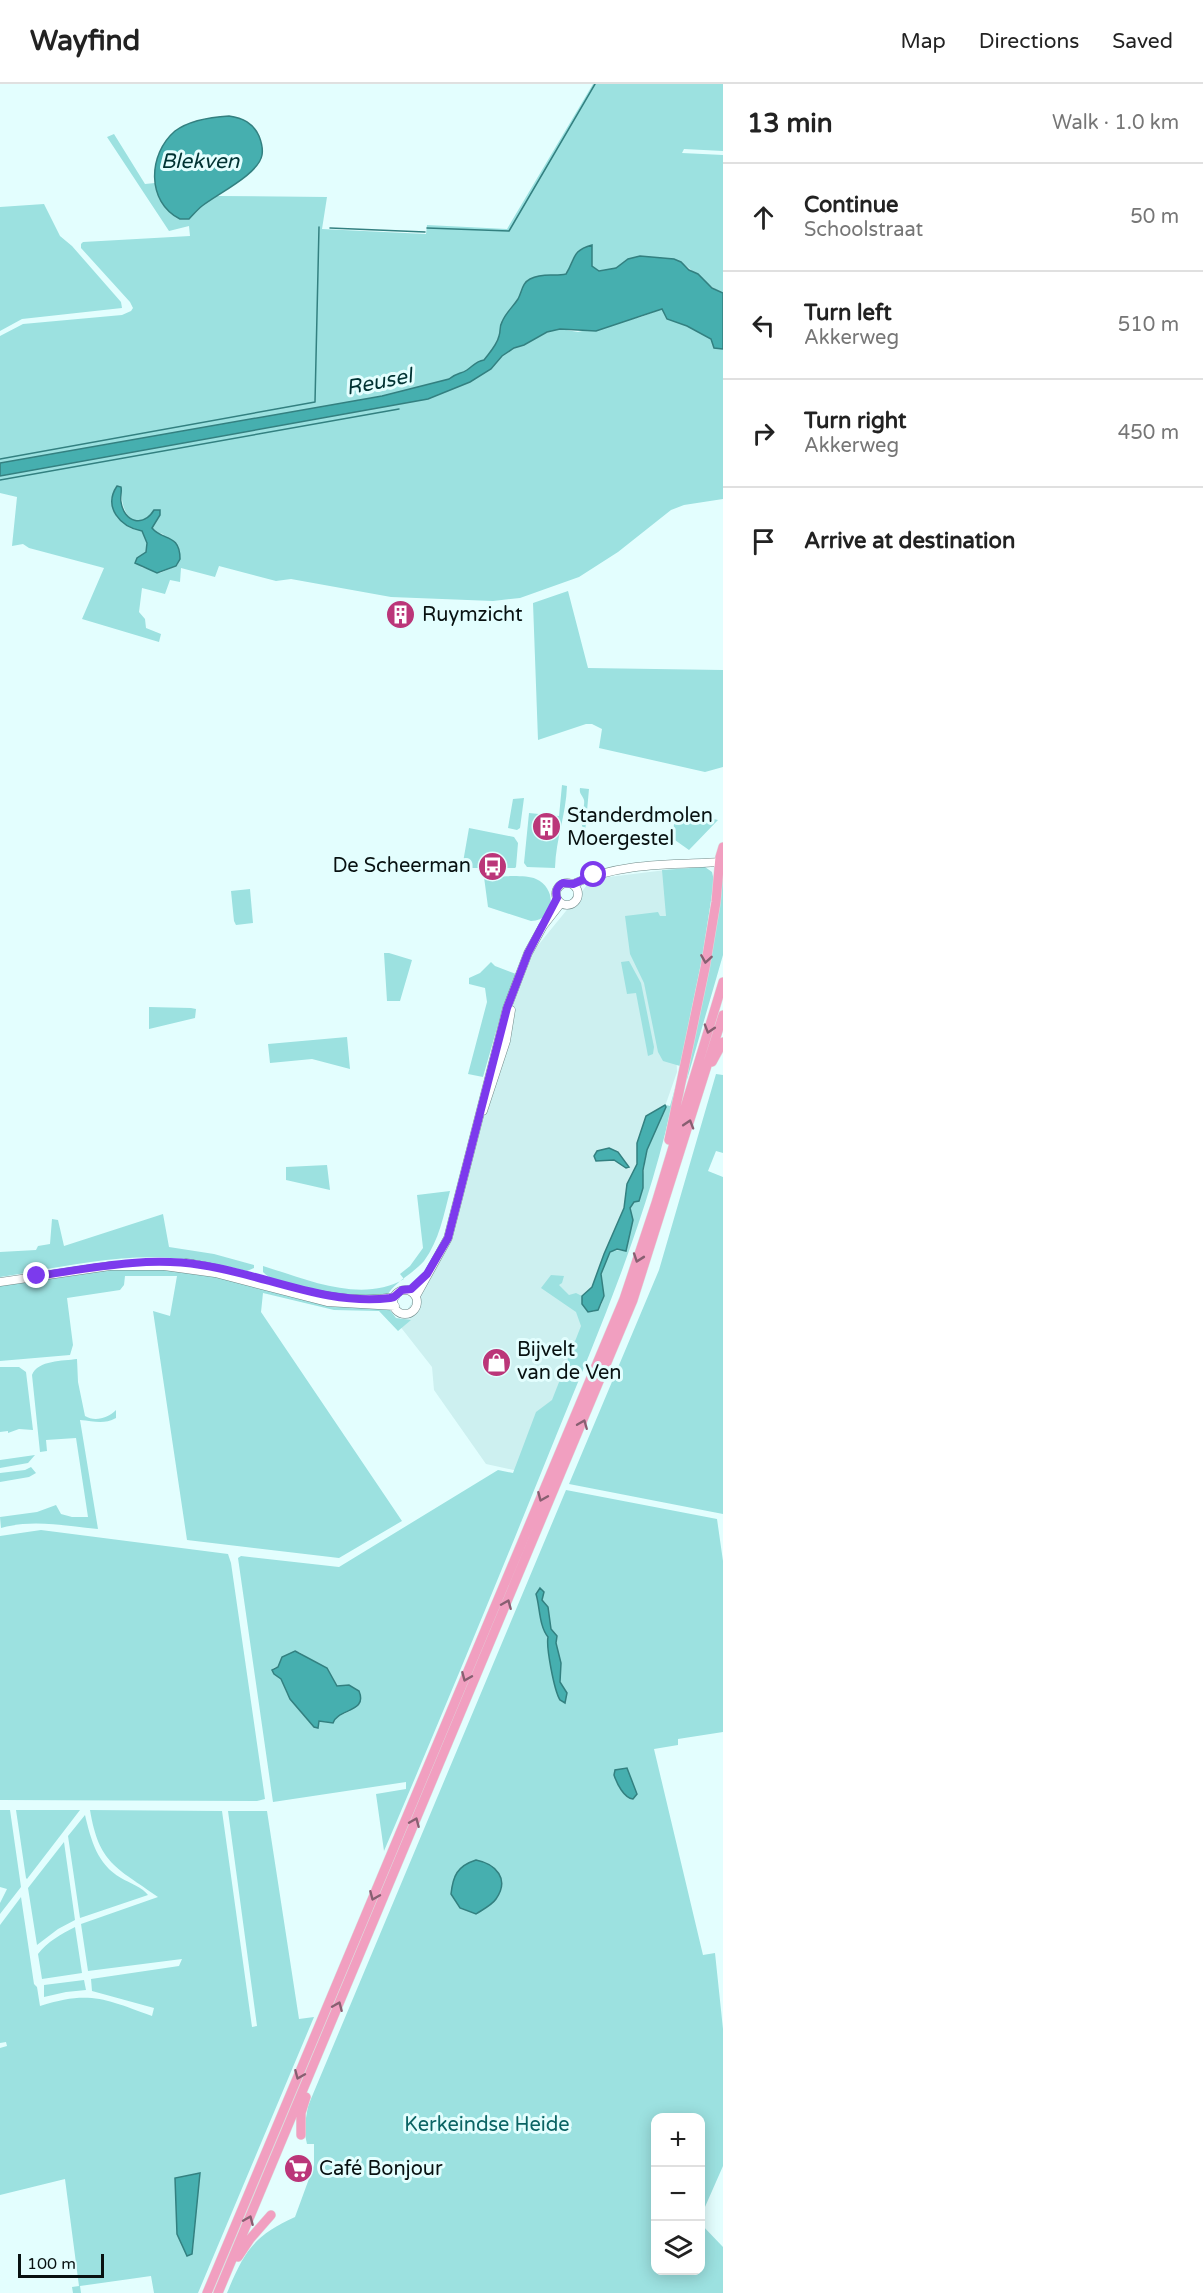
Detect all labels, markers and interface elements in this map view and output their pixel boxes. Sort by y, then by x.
text: Wayfind [30,24,140,58]
text: Map [900,29,946,54]
text: Directions [979,29,1079,54]
text: Saved [1112,29,1173,54]
text: 13 min [747,108,833,139]
text: Walk · 1.0 km [1052,111,1179,135]
water label: Blekven [161,149,241,174]
text: Continue [804,192,899,218]
icon: ahead [747,201,780,234]
text: 50 m [1130,205,1179,229]
text: Schoolstraat [804,218,923,242]
text: Turn left [804,300,892,326]
icon: left [747,309,780,342]
text: 510 m [1118,313,1179,337]
text: Akkerweg [804,326,899,350]
water label: Reusel [344,363,417,401]
text: Turn right [804,408,906,434]
icon: right [747,417,780,450]
text: 450 m [1118,421,1179,445]
text: Akkerweg [804,434,899,458]
icon: arrive [747,525,780,558]
text: Arrive at destination [804,528,1015,554]
building icon: Ruymzicht [385,599,417,631]
place label: Ruymzicht [422,603,523,627]
place label: Standerdmolen Moergestel [567,804,713,851]
building icon: Standerdmolen Moergestel [530,811,562,843]
bus stop icon: De Scheerman [476,850,508,882]
place label: De Scheerman [333,854,471,878]
route start [580,861,606,887]
one-way arrow [701,955,713,964]
one-way arrow [703,1023,716,1034]
one-way arrow [682,1119,695,1130]
one-way arrow [633,1252,645,1263]
route end [23,1262,49,1288]
place label: Bijvelt van de Ven [517,1338,622,1385]
shop icon: Bijvelt van de Ven [480,1346,512,1378]
one-way arrow [576,1419,588,1430]
one-way arrow [537,1491,549,1502]
one-way arrow [500,1599,512,1610]
one-way arrow [461,1671,473,1682]
one-way arrow [408,1817,420,1828]
one-way arrow [369,1889,381,1900]
one-way arrow [331,2002,343,2013]
one-way arrow [294,2069,306,2080]
park label: Kerkeindse Heide [404,2113,570,2137]
map controls [651,2113,705,2275]
button: + [651,2113,705,2167]
supermarket icon: Café Bonjour [282,2153,314,2185]
place label: Café Bonjour [319,2157,443,2181]
button: − [651,2167,705,2221]
one-way arrow [242,2215,254,2226]
button: layers [651,2221,705,2275]
scale bar [18,2251,104,2278]
text: 100 m [27,2254,76,2274]

